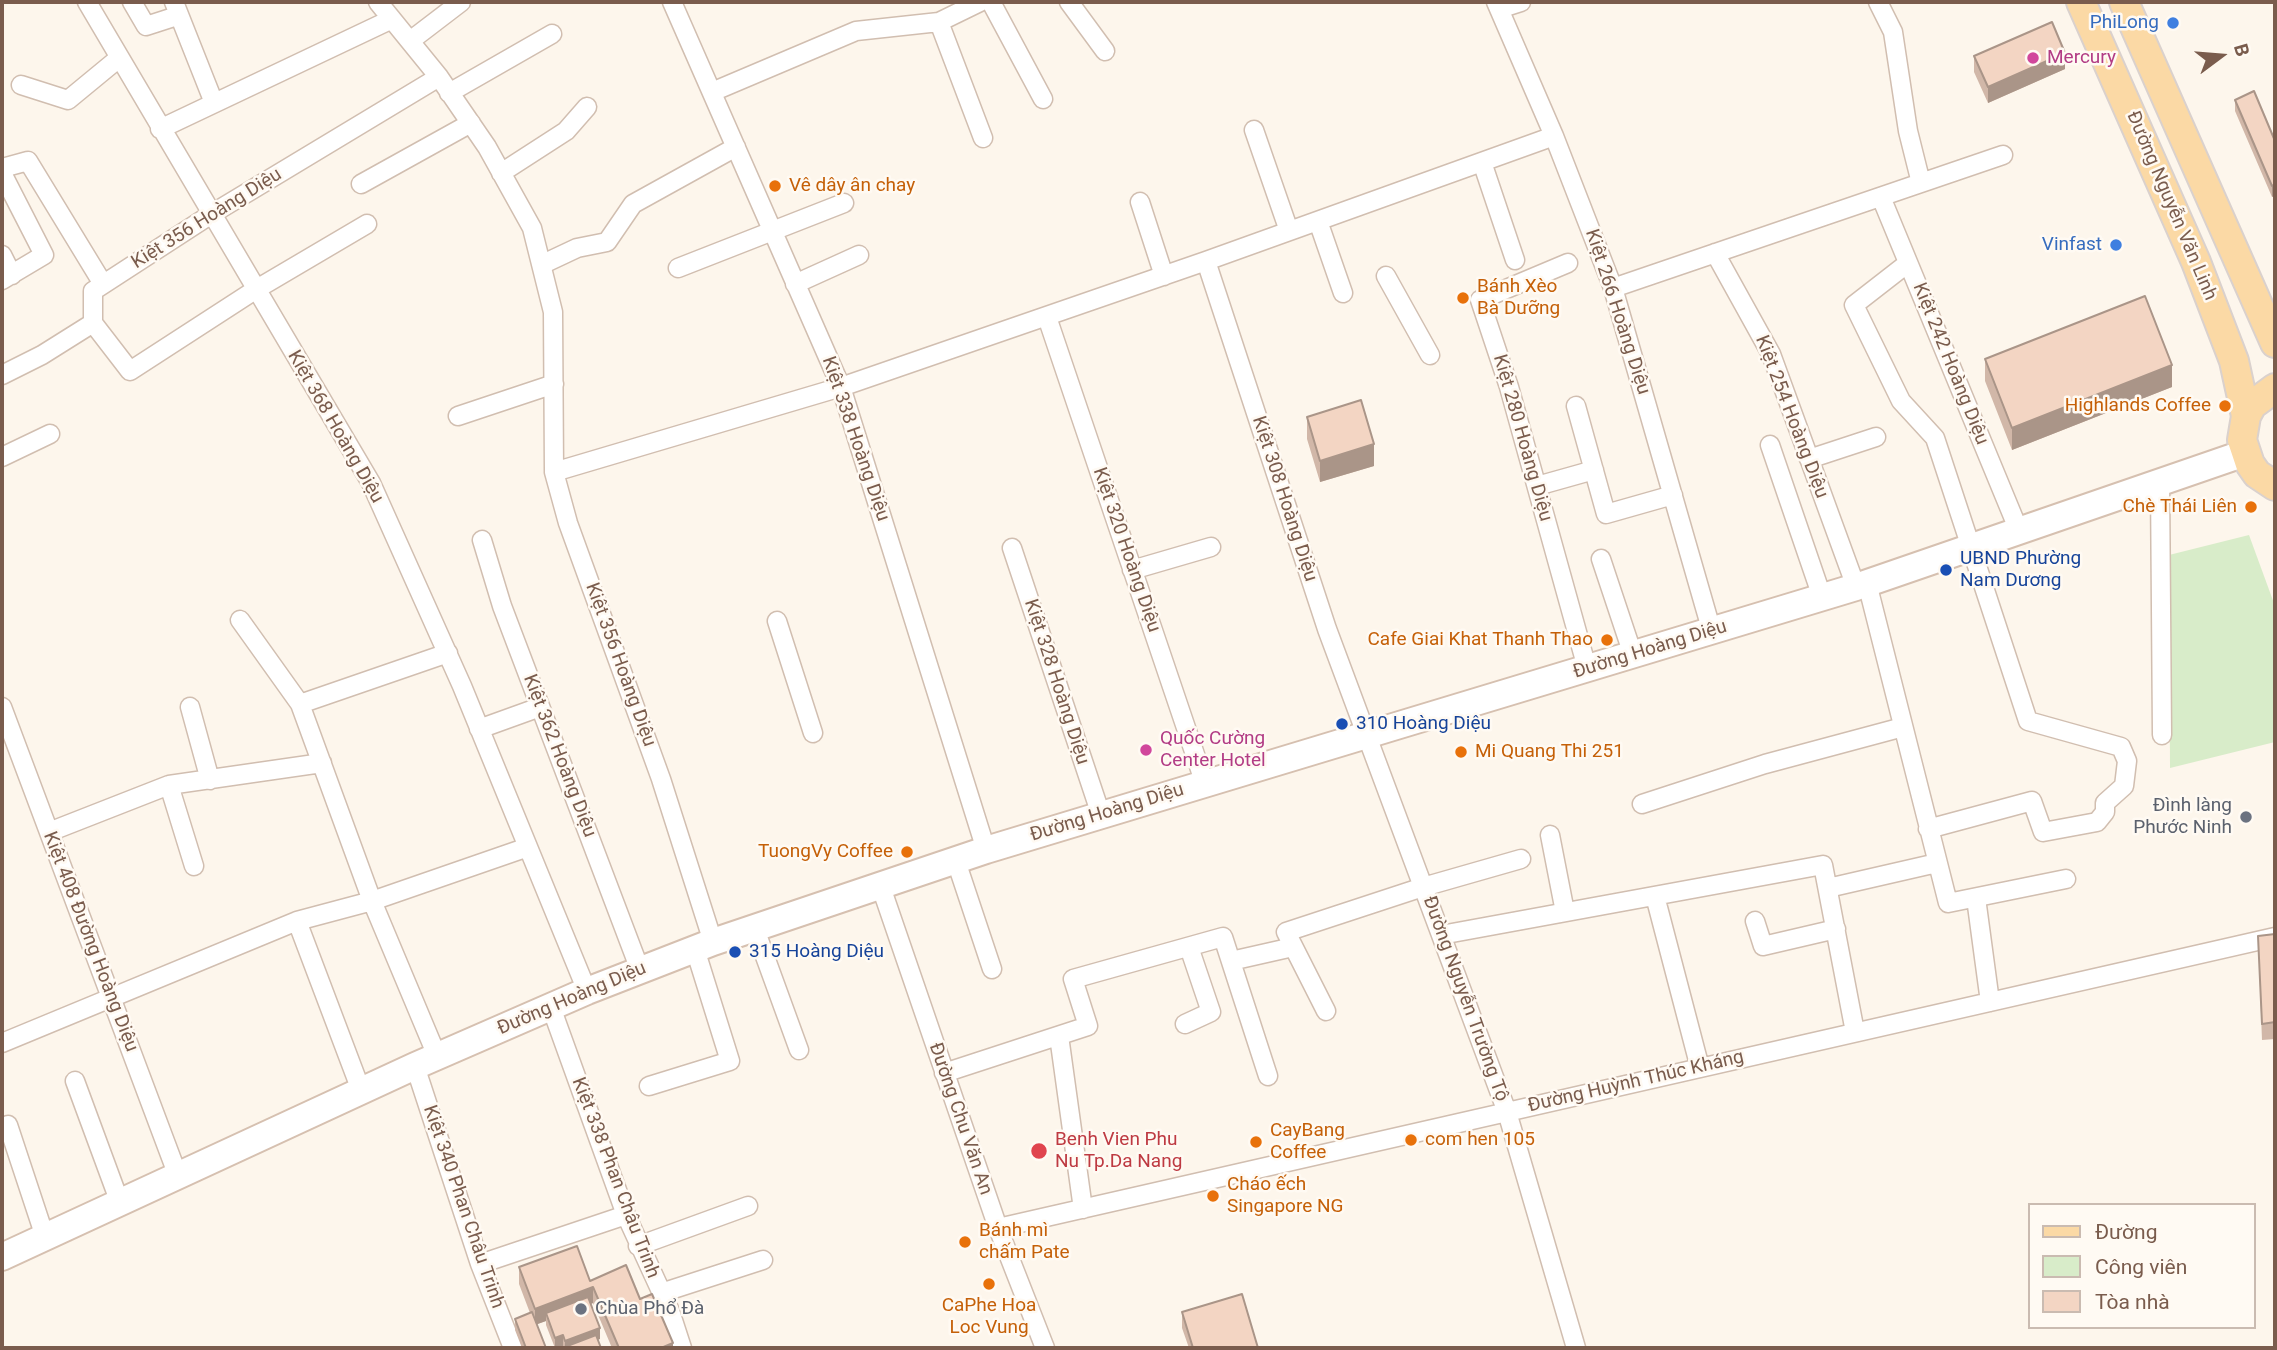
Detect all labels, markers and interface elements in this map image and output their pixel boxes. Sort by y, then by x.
place label: PhiLong [2090,12,2159,34]
marker: PhiLong [2165,15,2181,31]
north arrow [2186,21,2256,91]
text: B [2229,41,2254,59]
place label: Mercury [2047,47,2116,69]
marker: Mercury [2025,50,2041,66]
street label: Đường Nguyễn Văn Linh [2121,108,2221,304]
street label: Kiệt 356 Hoàng Diệu [128,164,286,274]
place label: Vê dây ân chay [789,175,915,197]
marker: Vê dây ân chay [767,178,783,194]
street label: Kiệt 266 Hoàng Diệu [1580,226,1654,398]
place label: Vinfast [2042,234,2102,256]
marker: Vinfast [2108,237,2124,253]
place label: Bánh Xèo Bà Dưỡng [1477,276,1560,320]
street label: Kiệt 242 Hoàng Diệu [1907,280,1993,448]
marker: Bánh Xèo Bà Dưỡng [1455,290,1471,306]
street label: Kiệt 254 Hoàng Diệu [1749,332,1833,502]
street label: Kiệt 368 Hoàng Diệu [282,347,388,507]
street label: Kiệt 280 Hoàng Diệu [1487,352,1557,524]
street label: Kiệt 338 Hoàng Diệu [816,354,894,524]
place label: Highlands Coffee [2065,395,2211,417]
marker: Highlands Coffee [2217,398,2233,414]
street label: Kiệt 308 Hoàng Diệu [1247,413,1321,585]
street label: Kiệt 320 Hoàng Diệu [1087,465,1165,635]
place label: Chè Thái Liên [2122,496,2237,518]
marker: Chè Thái Liên [2243,499,2259,515]
place label: UBND Phường Nam Dương [1960,548,2081,592]
marker: UBND Phường Nam Dương [1938,562,1954,578]
street label: Kiệt 356 Hoàng Diệu [580,580,660,750]
street label: Kiệt 328 Hoàng Diệu [1019,596,1093,768]
street label: Đường Hoàng Diệu [1570,616,1730,684]
place label: Cafe Giai Khat Thanh Thao [1367,629,1593,651]
marker: Cafe Giai Khat Thanh Thao [1599,632,1615,648]
street label: Kiệt 362 Hoàng Diệu [517,671,601,841]
place label: 310 Hoàng Diệu [1356,713,1491,735]
marker: 310 Hoàng Diệu [1334,716,1350,732]
place label: Quốc Cường Center Hotel [1160,728,1266,772]
place label: Mi Quang Thi 251 [1475,741,1624,763]
marker: Quốc Cường Center Hotel [1138,742,1154,758]
marker: Mi Quang Thi 251 [1453,744,1469,760]
street label: Đường Hoàng Diệu [1027,779,1187,847]
place label: Đình làng Phước Ninh [2133,795,2232,839]
marker: Đình làng Phước Ninh [2238,809,2254,825]
street label: Kiệt 408 Đường Hoàng Diệu [37,829,143,1055]
place label: TuongVy Coffee [758,841,893,863]
marker: TuongVy Coffee [899,844,915,860]
street label: Đường Nguyễn Trường Tộ [1417,893,1513,1105]
place label: 315 Hoàng Diệu [749,941,884,963]
marker: 315 Hoàng Diệu [727,944,743,960]
street label: Đường Hoàng Diệu [494,957,650,1041]
street label: Đường Chu Văn An [923,1040,997,1198]
street label: Đường Huỳnh Thúc Kháng [1526,1046,1746,1118]
street label: Kiệt 338 Phan Châu Trinh [566,1074,664,1282]
street label: Kiệt 340 Phan Châu Trinh [417,1102,509,1312]
place label: CayBang Coffee [1270,1120,1345,1164]
place label: Benh Vien Phu Nu Tp.Da Nang [1055,1129,1182,1173]
place label: com hen 105 [1425,1129,1535,1151]
marker: com hen 105 [1403,1132,1419,1148]
marker: CayBang Coffee [1248,1134,1264,1150]
marker: Benh Vien Phu Nu Tp.Da Nang [1029,1141,1049,1161]
place label: Cháo ếch Singapore NG [1227,1174,1343,1218]
marker: Cháo ếch Singapore NG [1205,1188,1221,1204]
legend [2028,1203,2256,1329]
place label: Bánh mì chấm Pate [979,1220,1070,1264]
text: Đường [2095,1220,2157,1244]
marker: Bánh mì chấm Pate [957,1234,973,1250]
text: Công viên [2095,1255,2187,1279]
marker: CaPhe Hoa Loc Vung [981,1276,997,1292]
text: Tòa nhà [2095,1290,2170,1314]
place label: CaPhe Hoa Loc Vung [942,1295,1036,1339]
place label: Chùa Phổ Đà [595,1298,704,1320]
marker: Chùa Phổ Đà [573,1301,589,1317]

